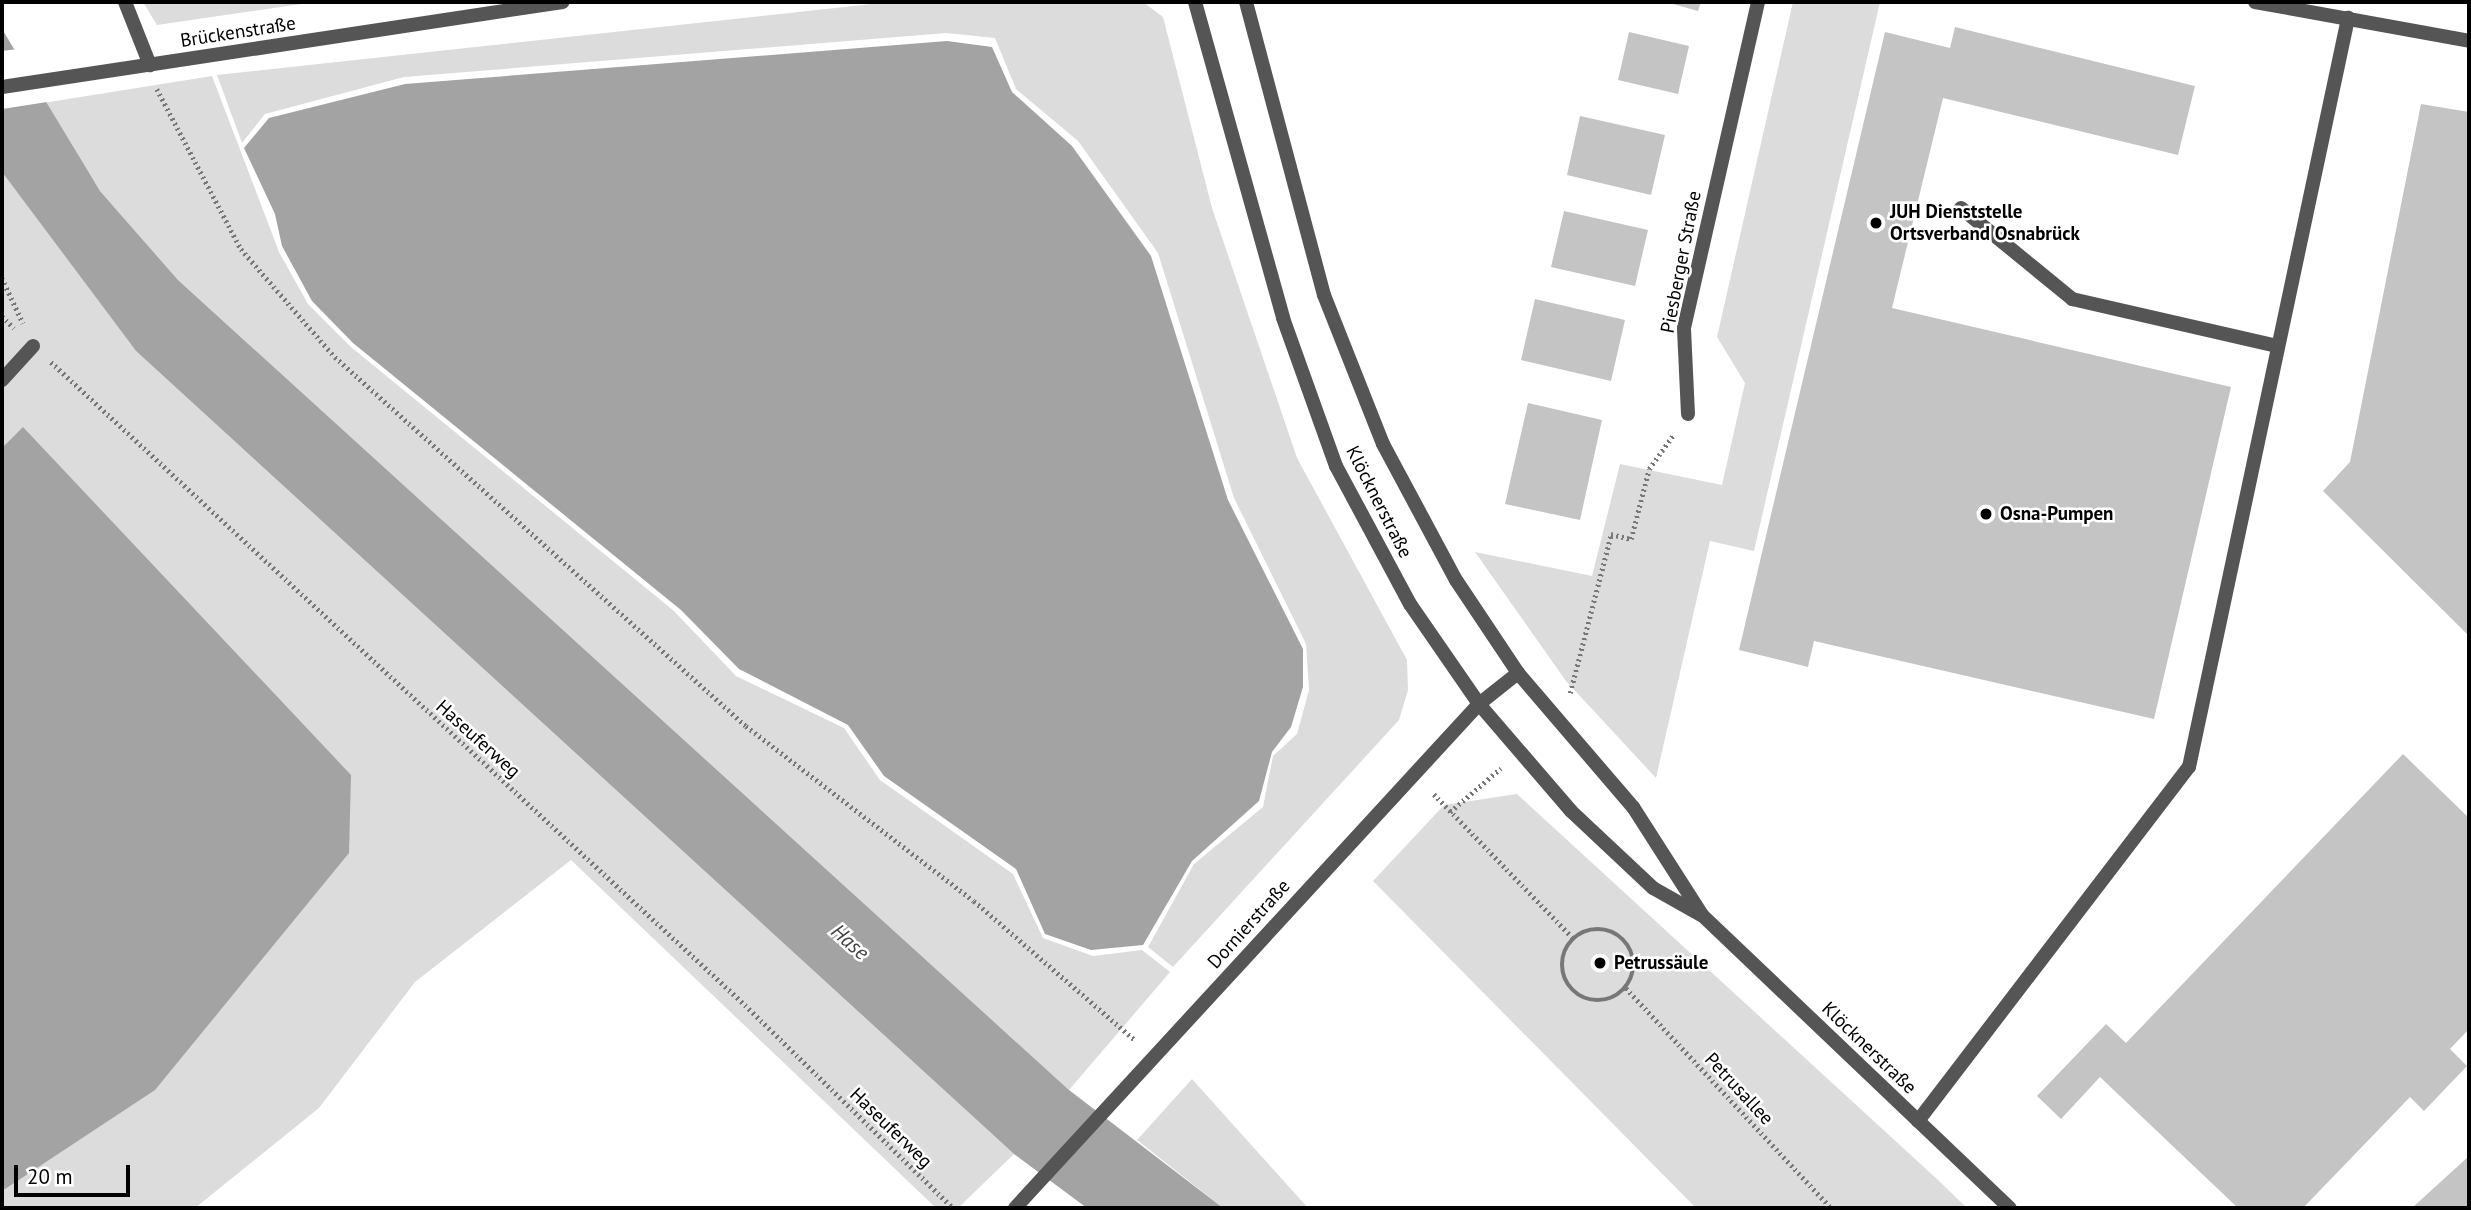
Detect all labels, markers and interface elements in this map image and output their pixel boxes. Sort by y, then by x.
street label: Brückenstraße [179,12,297,52]
street label: Piesberger Straße [1656,189,1706,335]
place label: JUH Dienststelle Ortsverband Osnabrück [1890,201,2080,245]
marker: JUH Dienststelle Ortsverband Osnabrück [1868,215,1884,231]
street label: Klöcknerstraße [1341,442,1417,562]
place label: Osna-Pumpen [2000,503,2113,525]
marker: Osna-Pumpen [1978,506,1994,522]
street label: Haseuferweg [431,695,525,783]
street label: Dornierstraße [1203,875,1295,973]
water label: Hase [826,919,874,965]
place label: Petrussäule [1614,952,1708,974]
marker: Petrussäule [1592,955,1608,971]
street label: Klöcknerstraße [1817,997,1921,1099]
street label: Petrusallee [1700,1048,1778,1130]
street label: Haseuferweg [845,1083,937,1173]
scale bar [18,1150,133,1194]
text: 20 m [27,1163,73,1190]

